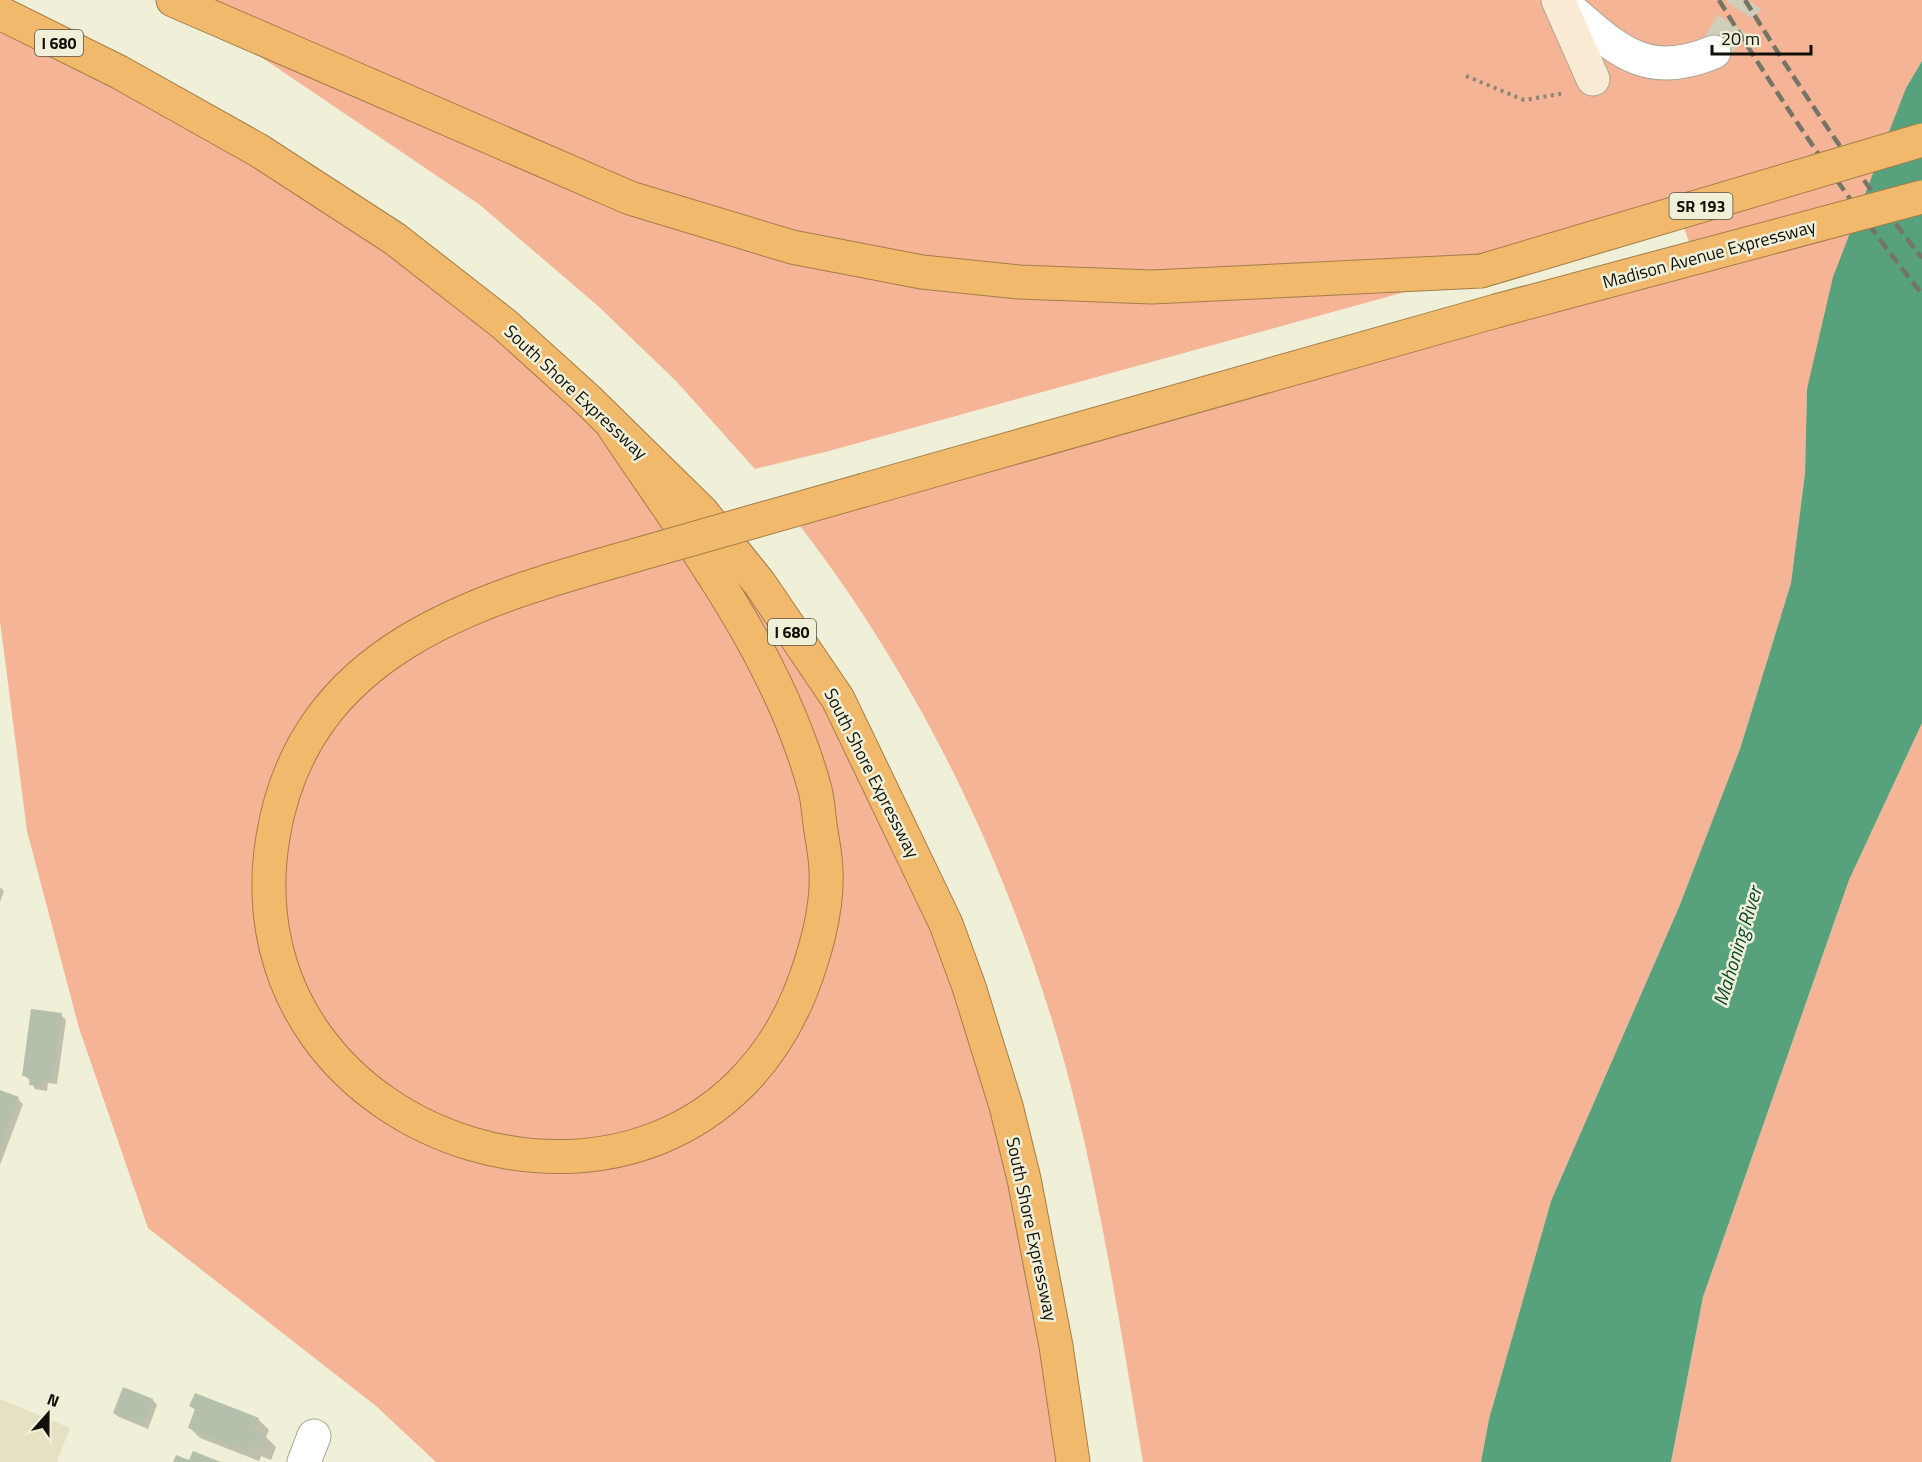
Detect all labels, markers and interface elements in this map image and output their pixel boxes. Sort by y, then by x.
scale bar [1712,18,1811,56]
text: 20 m [1721,25,1760,52]
road number: I 680 [35,30,83,56]
road number: SR 193 [1670,193,1732,219]
street label: Madison Avenue Expressway [1599,212,1819,296]
street label: South Shore Expressway [498,318,654,466]
road number: I 680 [768,619,816,645]
street label: South Shore Expressway [817,683,927,863]
water label: Mahoning River [1704,880,1771,1009]
street label: South Shore Expressway [999,1135,1065,1324]
north arrow [18,1384,78,1444]
text: N [44,1387,63,1413]

